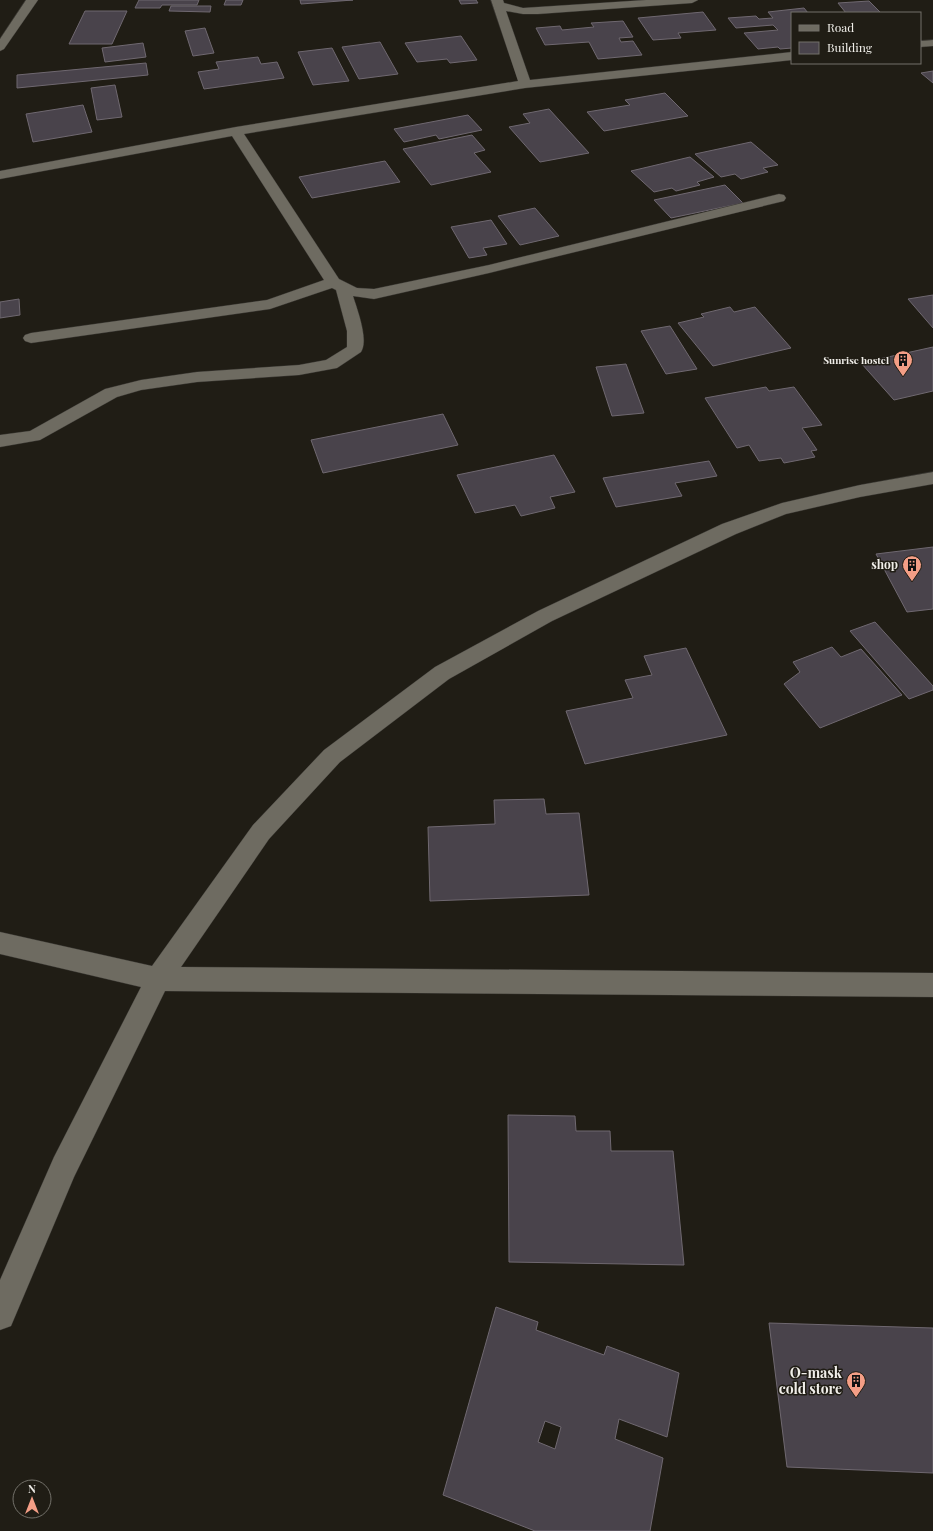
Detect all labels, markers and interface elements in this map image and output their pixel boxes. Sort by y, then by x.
legend [791,12,921,64]
text: Road [827,19,854,35]
text: Building [827,39,873,55]
building icon: Sunrise hostel [892,349,914,377]
place label: Sunrise hostel [823,353,889,367]
building icon: shop [901,554,923,582]
place label: shop [871,556,898,572]
place label: O-mask cold store [779,1363,843,1398]
building icon: O-mask cold store [845,1370,867,1398]
north arrow [12,1479,52,1519]
text: N [28,1481,36,1496]

